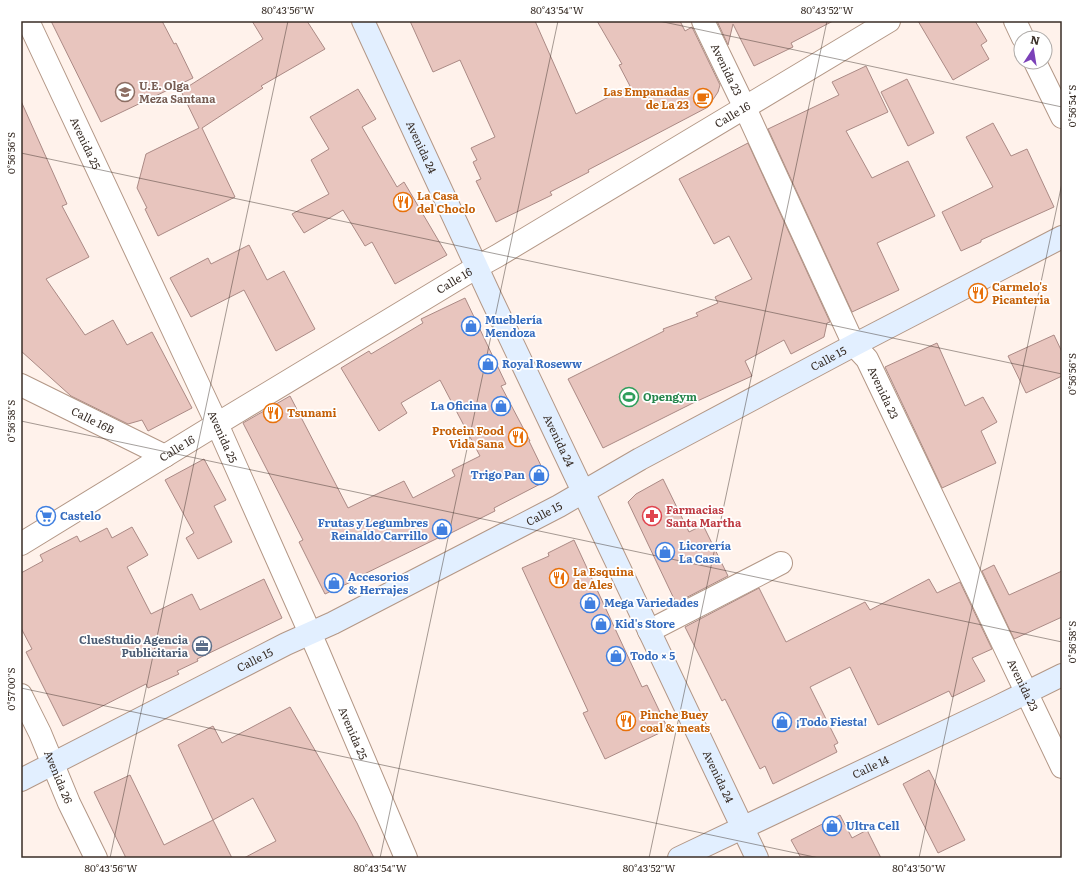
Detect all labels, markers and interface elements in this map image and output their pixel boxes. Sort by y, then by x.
text: 80°43'56"W [261,2,315,17]
text: 80°43'54"W [530,2,584,17]
text: 80°43'52"W [801,2,853,17]
north arrow [1013,30,1053,70]
text: N [1029,30,1041,48]
street label: Avenida 23 [708,40,747,98]
place label: U.E. Olga Meza Santana [139,77,216,106]
school or university icon: U.E. Olga Meza Santana [114,81,136,103]
place label: Las Empanadas de La 23 [603,83,690,112]
text: 0°56'54"S [1064,85,1079,127]
cafe icon: Las Empanadas de La 23 [692,87,714,109]
street label: Calle 16 [711,97,753,131]
street label: Avenida 25 [67,114,106,172]
street label: Avenida 24 [403,118,441,176]
text: 0°56'56"S [3,132,18,174]
place label: La Casa del Choclo [417,187,476,216]
restaurant icon: La Casa del Choclo [392,191,414,213]
street label: Calle 16 [433,263,475,297]
place label: Carmelo's Picanteria [992,278,1051,307]
restaurant icon: Carmelo's Picanteria [967,282,989,304]
place label: Mueblería Mendoza [485,311,543,340]
shop icon: Mueblería Mendoza [460,315,482,337]
street label: Calle 15 [807,341,849,374]
shop icon: Royal Roseww [477,353,499,375]
text: 0°56'56"S [1064,353,1079,395]
place label: Royal Roseww [502,355,582,371]
street label: Avenida 23 [865,363,903,421]
sports icon: Opengym [618,386,640,408]
place label: Opengym [643,388,697,404]
shop icon: La Oficina [490,395,512,417]
place label: La Oficina [431,397,488,413]
text: 0°56'58"S [3,400,18,442]
street label: Calle 16B [69,402,118,437]
restaurant icon: Tsunami [262,402,284,424]
place label: Tsunami [287,404,336,420]
street label: Avenida 25 [205,407,242,465]
street label: Avenida 24 [540,411,579,469]
place label: Protein Food Vida Sana [432,422,505,451]
restaurant icon: Protein Food Vida Sana [507,426,529,448]
street label: Calle 16 [156,431,197,465]
shop icon: Trigo Pan [528,464,550,486]
place label: Trigo Pan [471,466,525,482]
street label: Calle 15 [523,497,565,529]
place label: Farmacias Santa Martha [666,501,742,530]
supermarket icon: Castelo [35,505,57,527]
pharmacy icon: Farmacias Santa Martha [641,505,663,527]
place label: Castelo [60,507,101,523]
place label: Frutas y Legumbres Reinaldo Carrillo [318,514,429,543]
shop icon: Frutas y Legumbres Reinaldo Carrillo [431,518,453,540]
place label: Licorería La Casa [679,537,732,566]
shop icon: Licorería La Casa [654,541,676,563]
place label: La Esquina de Ales [573,563,635,592]
restaurant icon: La Esquina de Ales [548,567,570,589]
place label: Accesorios & Herrajes [348,568,409,597]
shop icon: Accesorios & Herrajes [323,572,345,594]
shop icon: Mega Variedades [579,592,601,614]
place label: Mega Variedades [604,594,699,610]
shop icon: Kid's Store [590,613,612,635]
place label: Kid's Store [615,615,675,631]
text: 0°56'58"S [1064,621,1079,663]
place label: ClueStudio Agencia Publicitaria [79,631,189,660]
office icon: ClueStudio Agencia Publicitaria [191,635,213,657]
street label: Calle 15 [234,643,276,675]
shop icon: Todo × 5 [605,645,627,667]
place label: Todo × 5 [630,647,675,663]
street label: Avenida 23 [1004,656,1043,714]
text: 0°57'00"S [3,668,18,710]
street label: Avenida 25 [336,704,372,762]
place label: Pinche Buey coal & meats [640,706,711,735]
restaurant icon: Pinche Buey coal & meats [615,710,637,732]
shop icon: ¡Todo Fiesta! [771,711,793,733]
place label: ¡Todo Fiesta! [796,713,867,729]
street label: Avenida 26 [41,747,77,806]
street label: Avenida 24 [700,747,739,805]
street label: Calle 14 [849,751,891,782]
shop icon: Ultra Cell [821,815,843,837]
place label: Ultra Cell [846,817,899,833]
text: 80°43'56"W [84,860,138,875]
text: 80°43'54"W [353,860,407,875]
text: 80°43'52"W [623,860,675,875]
text: 80°43'50"W [892,860,946,875]

